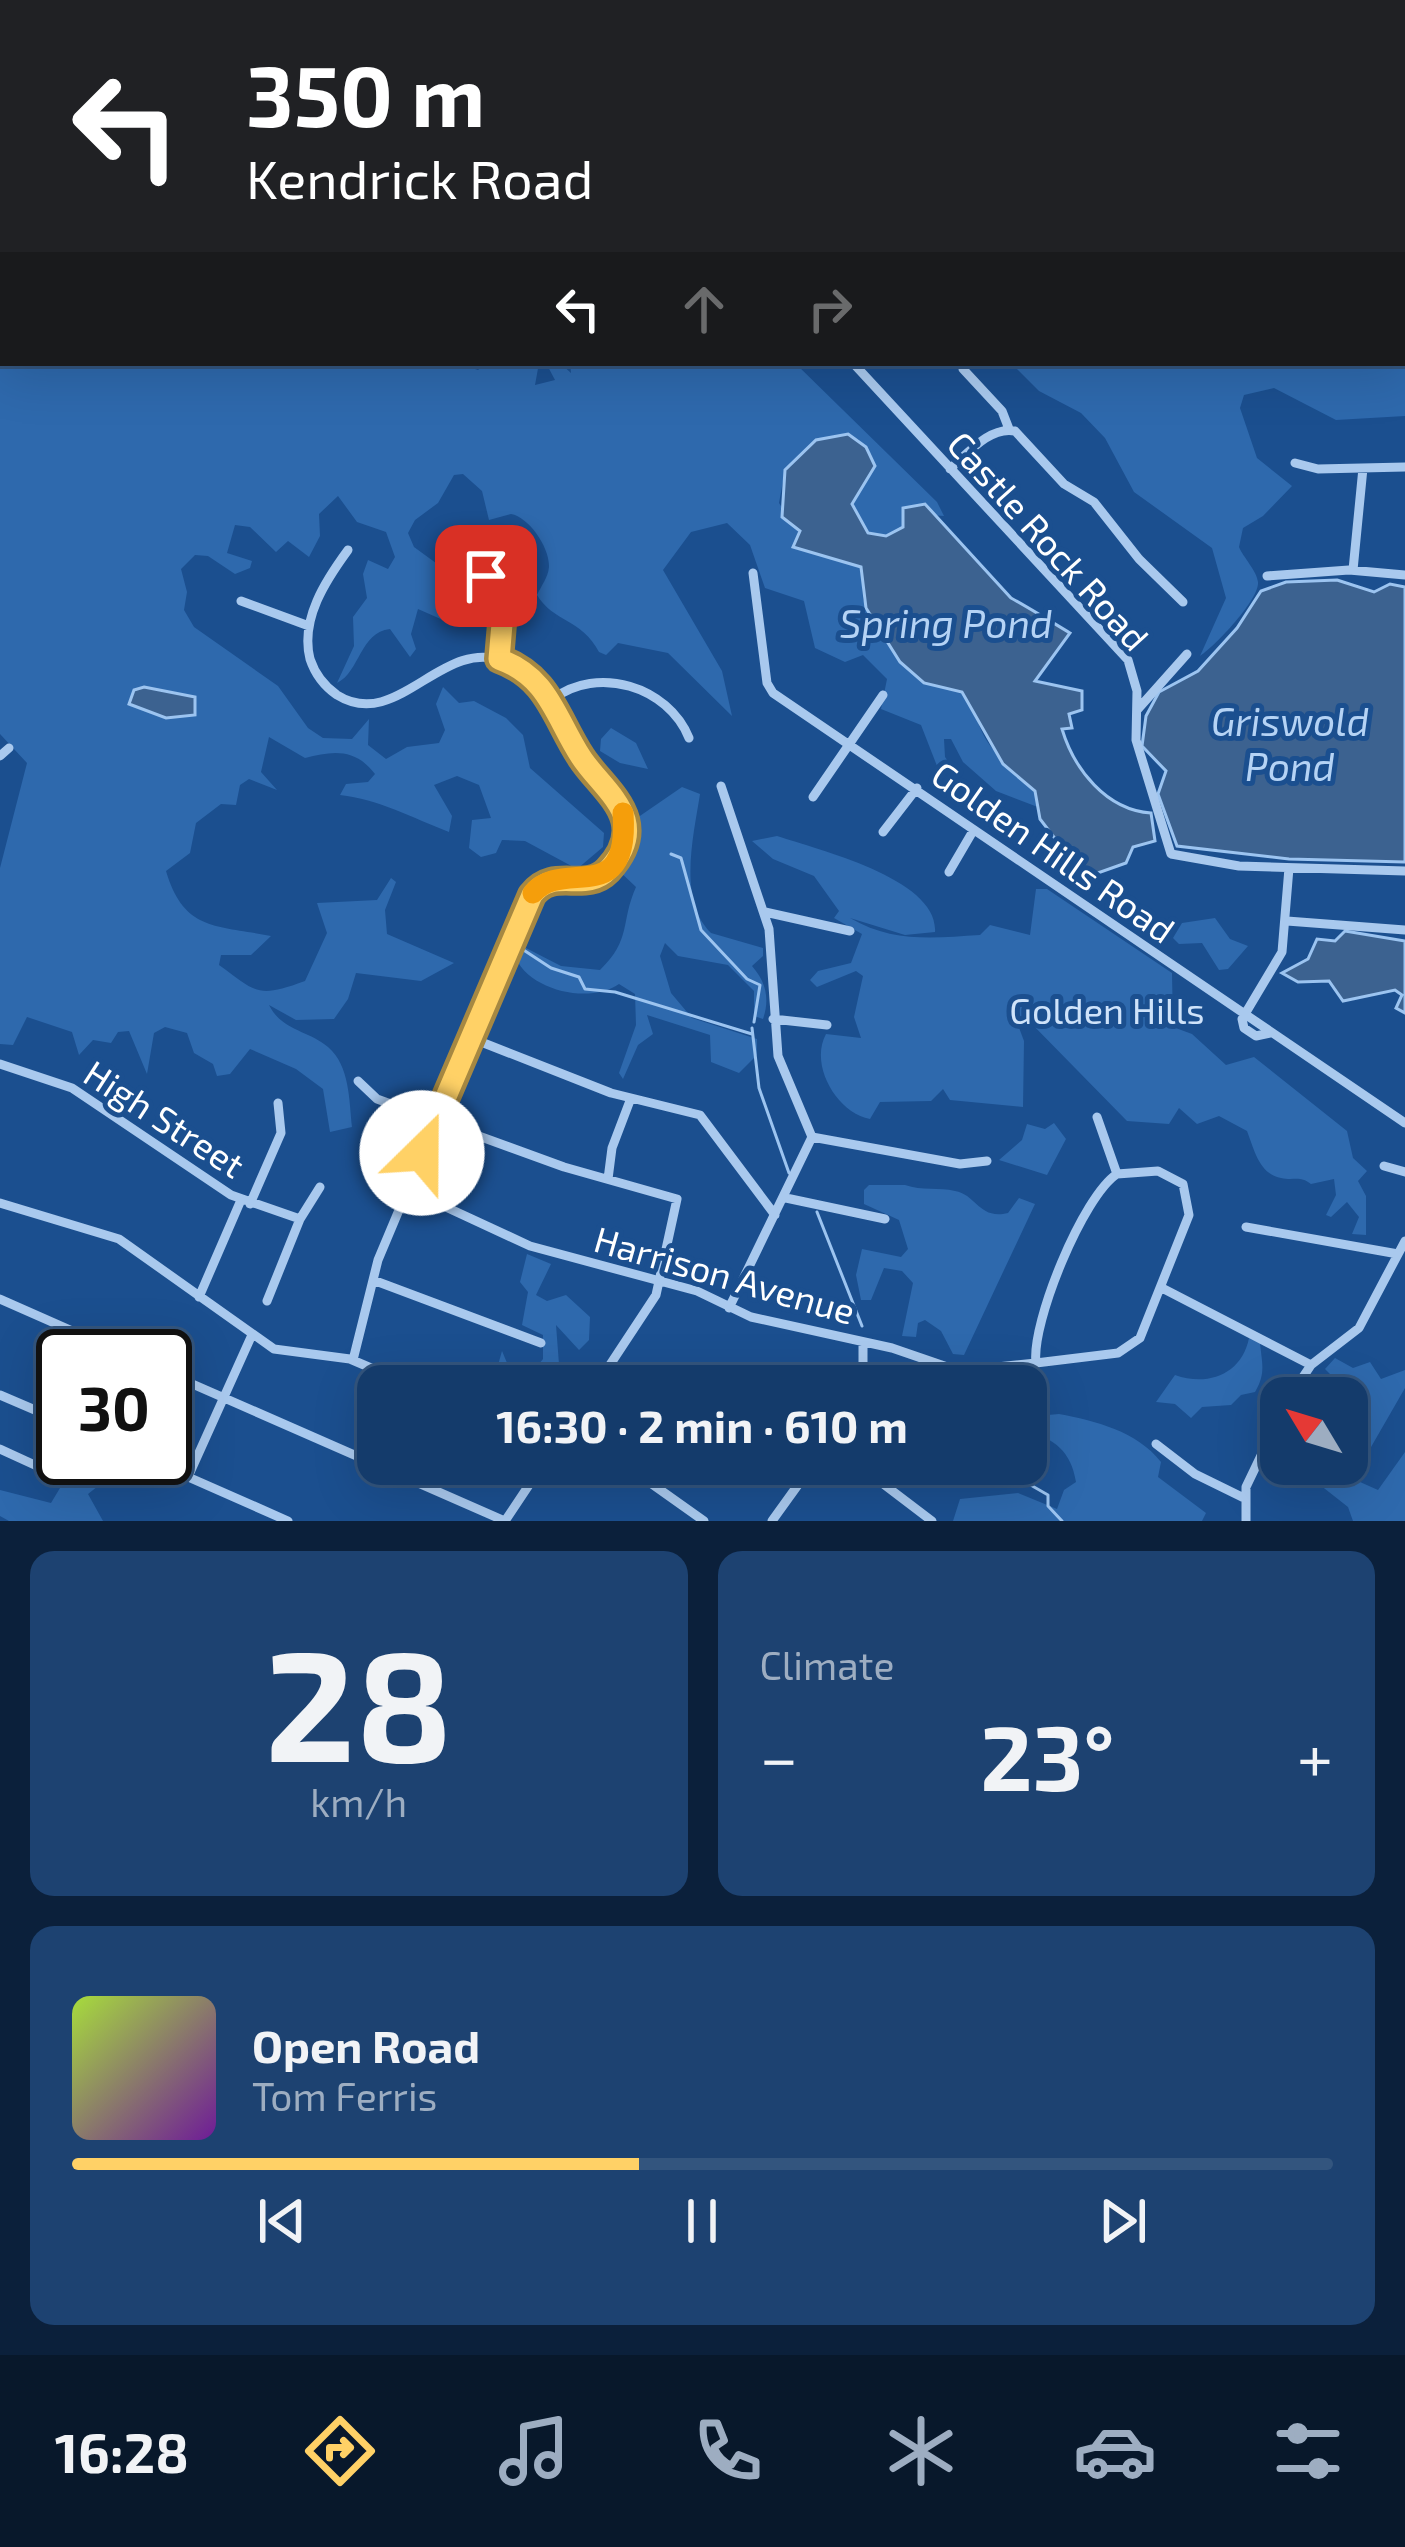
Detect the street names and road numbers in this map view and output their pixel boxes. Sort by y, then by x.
street label: Castle Rock Road [940,422,1158,658]
street label: Golden Hills Road [924,751,1184,951]
street label: High Street [77,1050,253,1186]
street label: Harrison Avenue [590,1216,860,1332]

